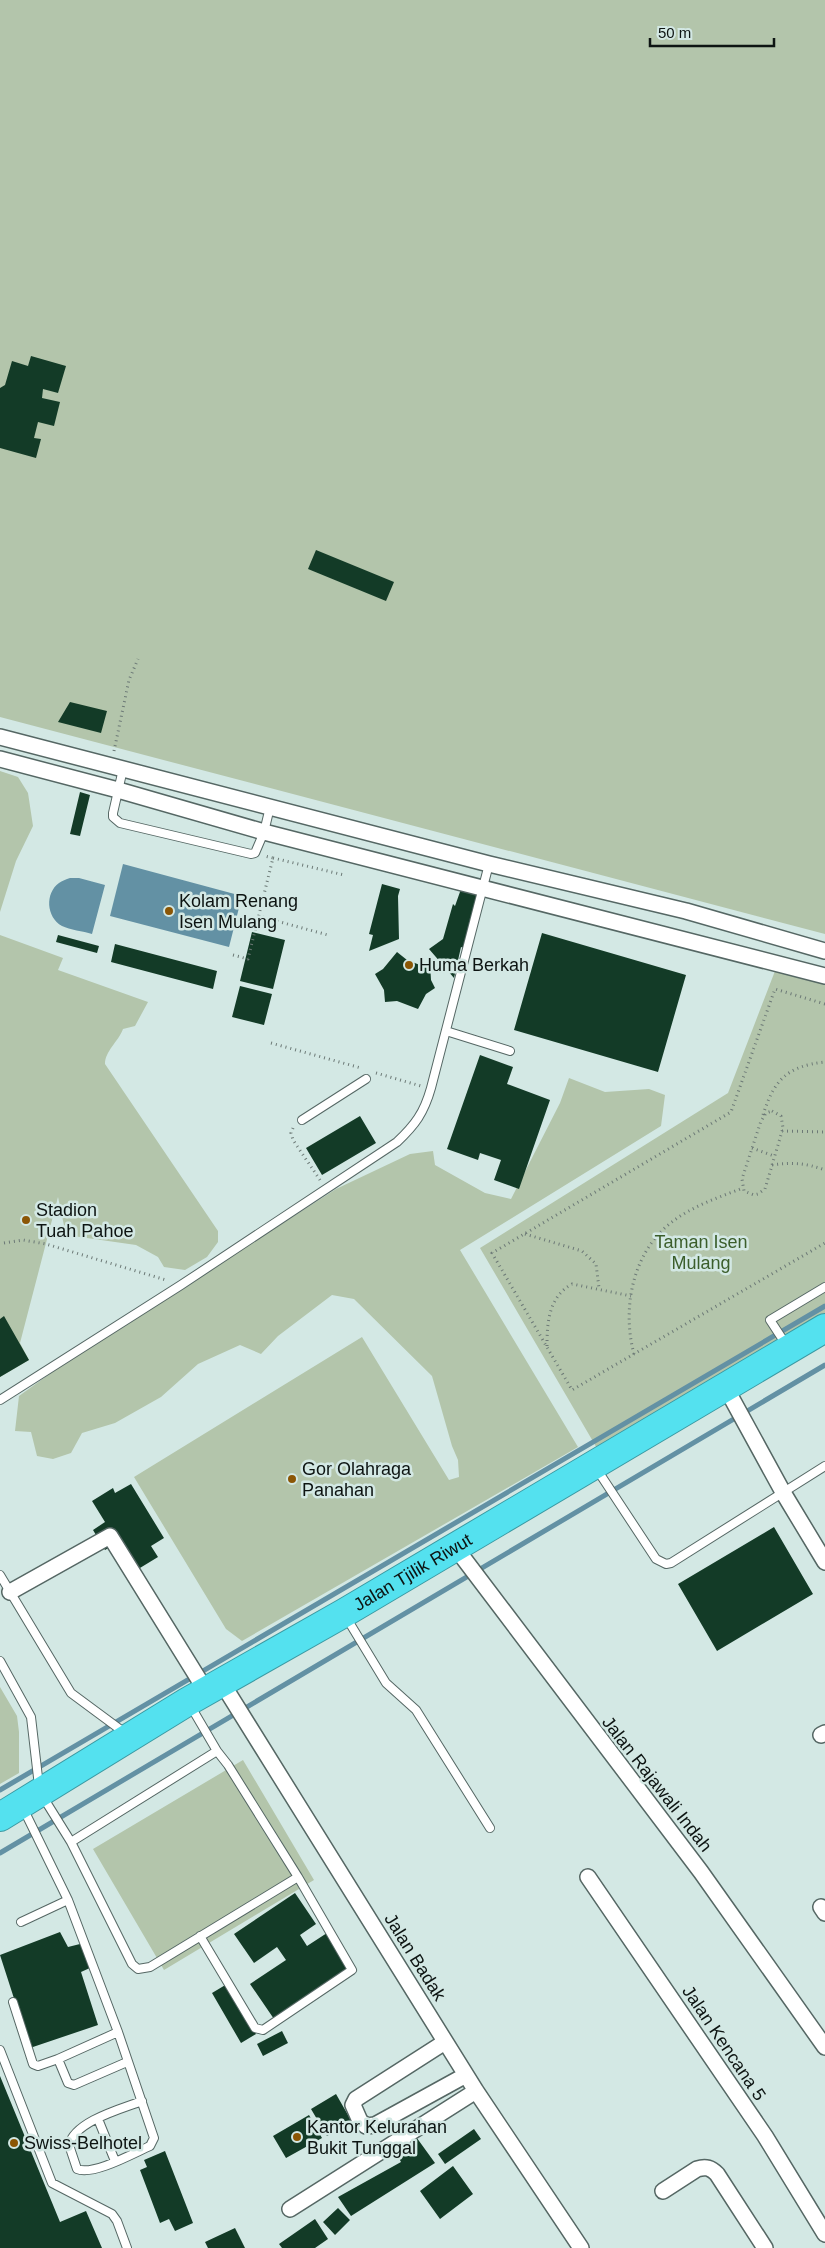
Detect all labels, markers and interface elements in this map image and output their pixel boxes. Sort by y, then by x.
scale bar [650,15,774,47]
text: 50 m [658,24,691,41]
place label: Kolam Renang Isen Mulang [179,891,298,932]
marker: Kolam Renang Isen Mulang [163,905,175,917]
place label: Huma Berkah [419,955,529,975]
marker: Huma Berkah [403,959,415,971]
place label: Stadion Tuah Pahoe [36,1200,133,1241]
marker: Stadion Tuah Pahoe [20,1214,32,1226]
park label: Taman Isen Mulang [654,1232,748,1273]
place label: Gor Olahraga Panahan [302,1459,412,1500]
marker: Gor Olahraga Panahan [286,1473,298,1485]
street label: Jalan Tjilik Riwut [350,1530,475,1615]
street label: Jalan Rajawali Indah [598,1712,716,1856]
street label: Jalan Badak [380,1910,450,2005]
street label: Jalan Kencana 5 [678,1982,770,2104]
place label: Kantor Kelurahan Bukit Tunggal [307,2117,447,2158]
marker: Kantor Kelurahan Bukit Tunggal [291,2131,303,2143]
place label: Swiss-Belhotel [24,2133,142,2153]
marker: Swiss-Belhotel [8,2137,20,2149]

